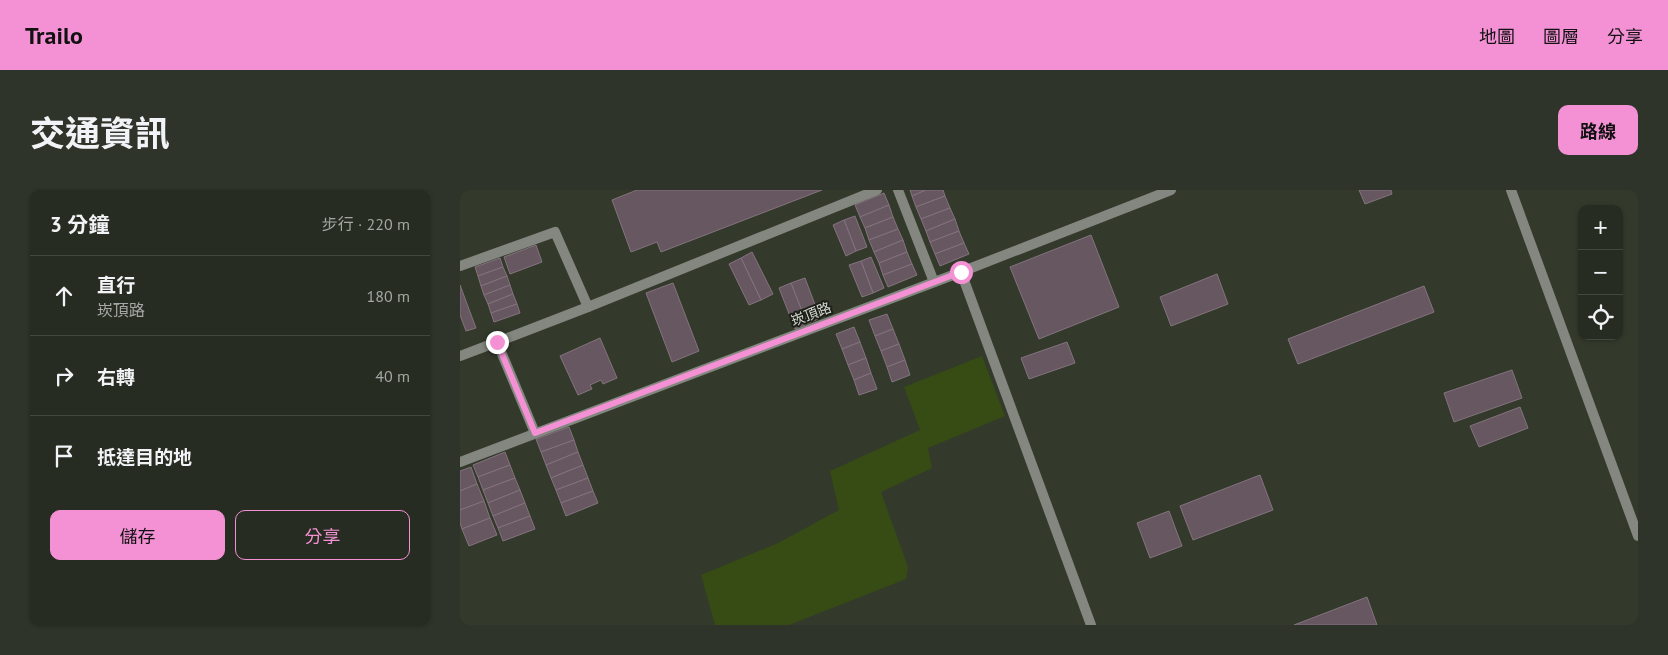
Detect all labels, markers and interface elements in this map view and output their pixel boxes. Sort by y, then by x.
text: Trailo [25,20,83,51]
text: 地圖 [1479,25,1515,48]
text: 圖層 [1543,25,1579,48]
text: 分享 [1607,25,1643,48]
button: 路線 [1558,105,1638,155]
text: 交通資訊 [30,110,170,156]
map controls [1578,205,1623,340]
button: + [1578,205,1623,250]
text: 3 分鐘 [50,211,109,238]
text: 步行 · 220 m [322,214,410,234]
button: − [1578,250,1623,295]
route start [950,261,973,284]
text: 直行 [97,273,135,297]
icon: ahead [50,282,78,310]
text: 180 m [367,286,410,306]
button: locate [1578,295,1623,340]
street label: 崁頂路 [788,298,834,330]
text: 崁頂路 [97,300,145,320]
route end [486,331,509,354]
icon: right [50,362,78,390]
text: 右轉 [97,365,135,389]
text: 40 m [375,366,410,386]
icon: arrive [50,442,78,470]
text: 抵達目的地 [97,445,192,469]
button: 儲存 [50,510,225,560]
button: 分享 [235,510,410,560]

